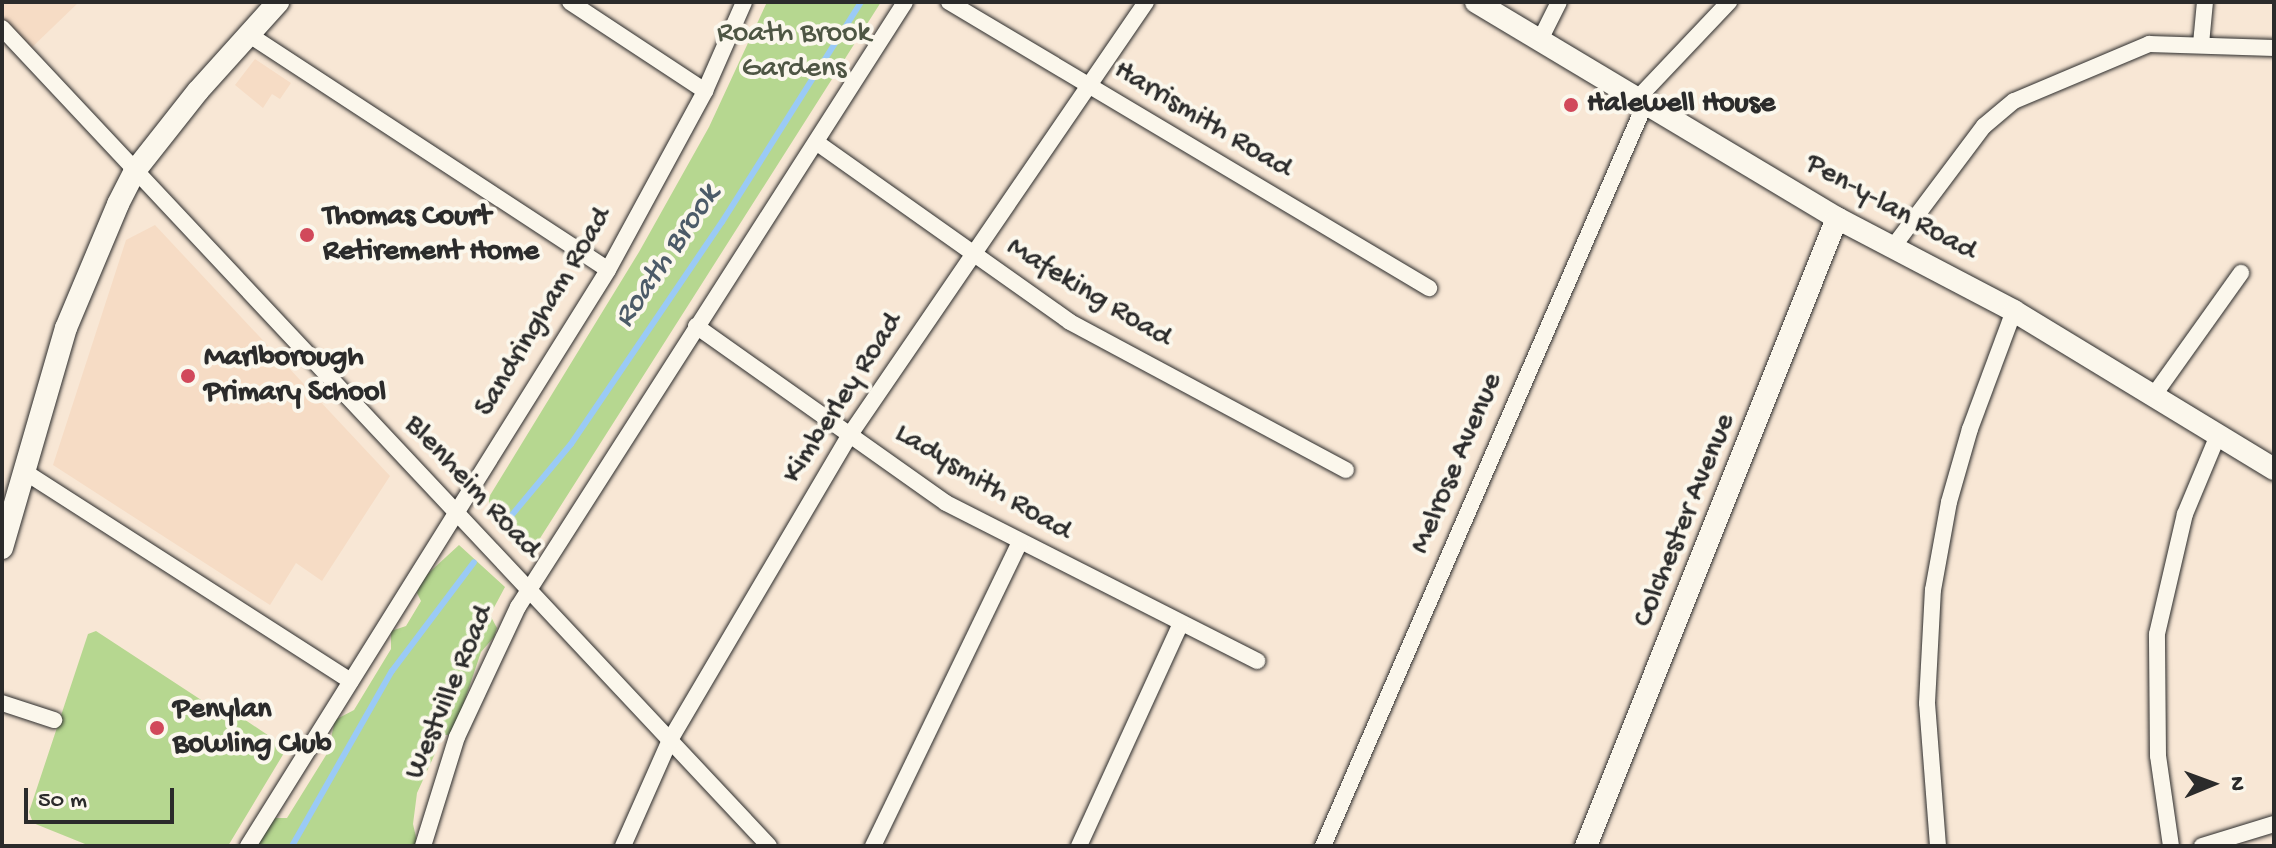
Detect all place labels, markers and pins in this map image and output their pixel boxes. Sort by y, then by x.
place label: Halewell House [1587,87,1775,123]
marker: Halewell House [1562,96,1580,114]
place label: Thomas Court Retirement Home [323,200,539,270]
marker: Thomas Court Retirement Home [298,226,316,244]
place label: Marlborough Primary School [204,341,386,412]
marker: Marlborough Primary School [179,367,197,385]
place label: Penylan Bowling Club [173,693,331,764]
marker: Penylan Bowling Club [148,719,166,737]

